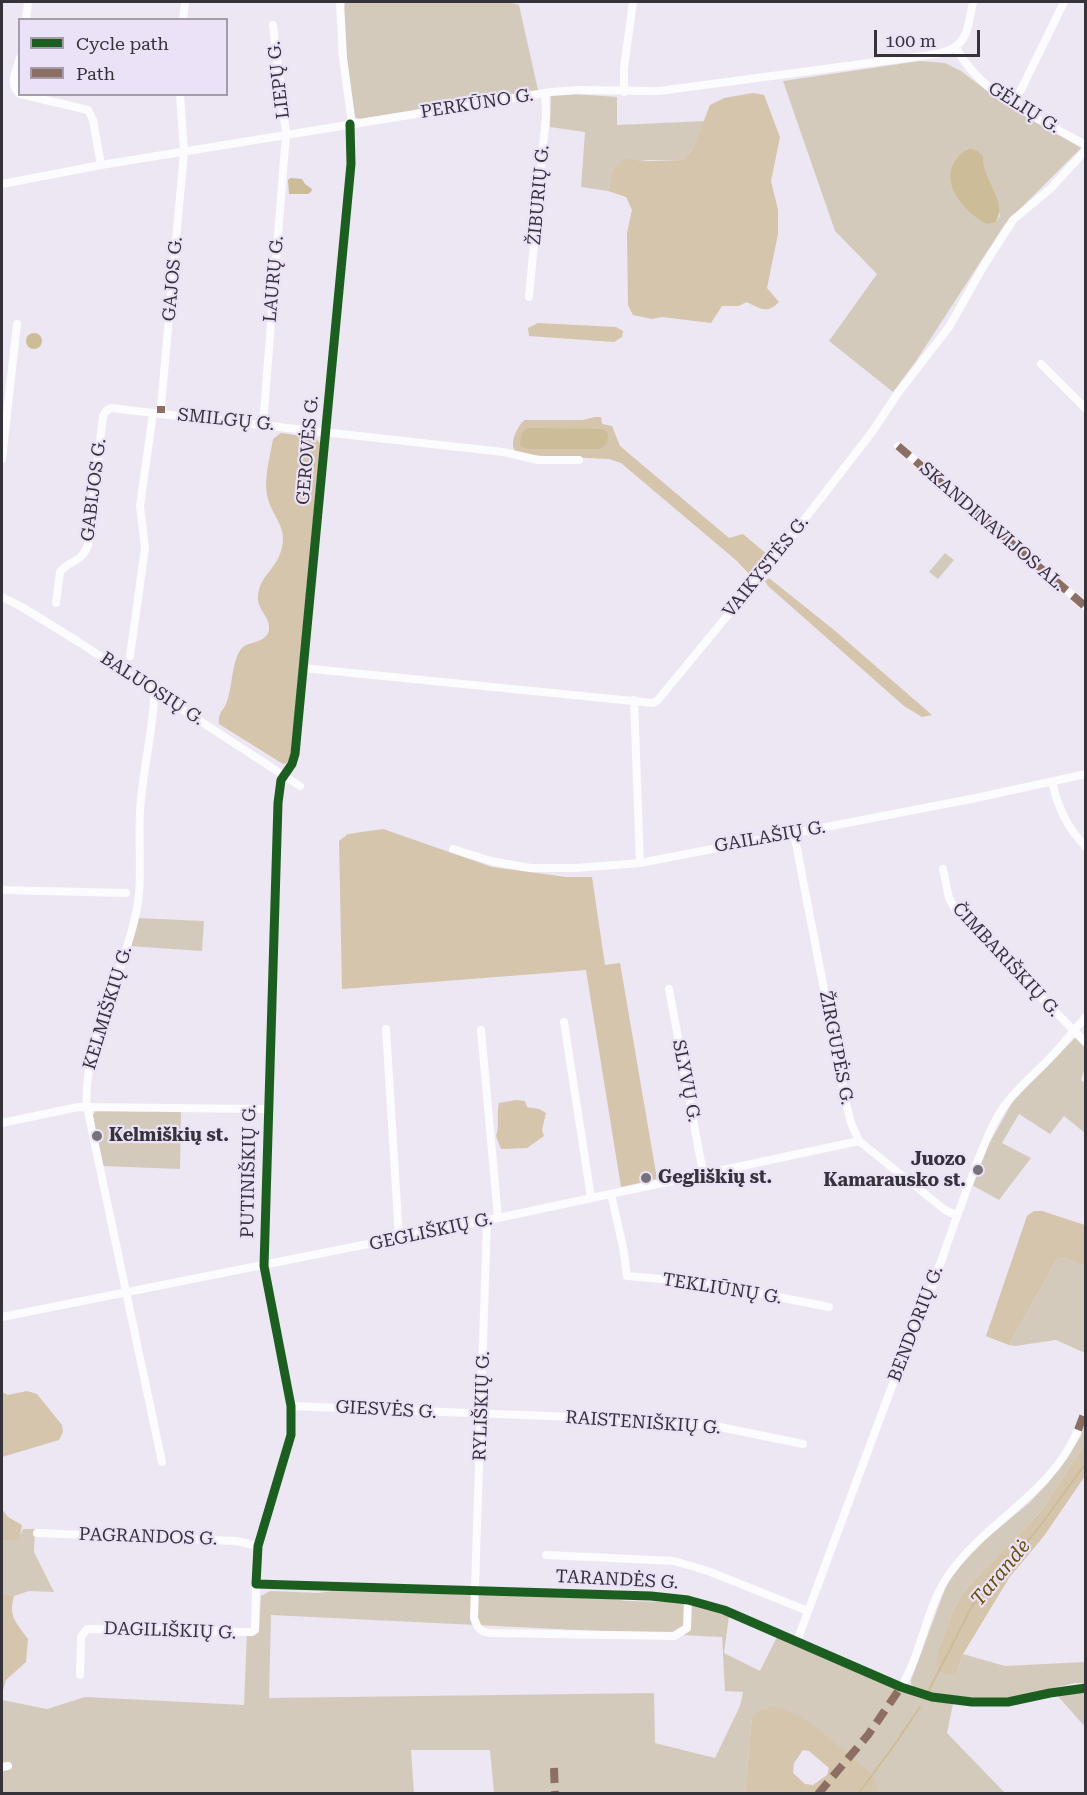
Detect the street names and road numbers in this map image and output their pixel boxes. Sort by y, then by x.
street label: LIEPŲ G. [264,40,294,120]
street label: GĖLIŲ G. [984,78,1064,138]
street label: PERKŪNO G. [419,84,535,124]
street label: ŽIBURIŲ G. [524,144,554,246]
street label: LAURŲ G. [259,235,289,323]
street label: GAJOS G. [159,236,187,322]
street label: GEROVĖS G. [292,394,324,506]
street label: SMILGŲ G. [176,404,276,436]
street label: GABIJOS G. [77,437,111,543]
street label: SKANDINAVIJOS AL. [915,458,1069,596]
street label: VAIKYSTĖS G. [719,512,813,622]
street label: BALUOSIŲ G. [96,648,208,730]
street label: GAILAŠIŲ G. [713,817,827,857]
street label: ČIMBARIŠKIŲ G. [947,898,1065,1022]
street label: KELMIŠKIŲ G. [79,944,137,1072]
street label: ŽIRGUPĖS G. [814,989,858,1107]
street label: SLYVŲ G. [667,1038,705,1124]
street label: PUTINIŠKIŲ G. [237,1104,261,1238]
street label: GEGLIŠKIŲ G. [368,1208,494,1256]
street label: BENDORIŲ G. [884,1263,948,1385]
street label: TEKLIŪNŲ G. [661,1269,783,1309]
street label: RYLIŠKIŲ G. [469,1351,495,1461]
street label: GIESVĖS G. [335,1397,437,1423]
street label: RAISTENIŠKIŲ G. [565,1407,721,1439]
street label: PAGRANDOS G. [78,1524,218,1550]
street label: TARANDĖS G. [555,1566,679,1594]
street label: DAGILIŠKIŲ G. [103,1618,237,1644]

